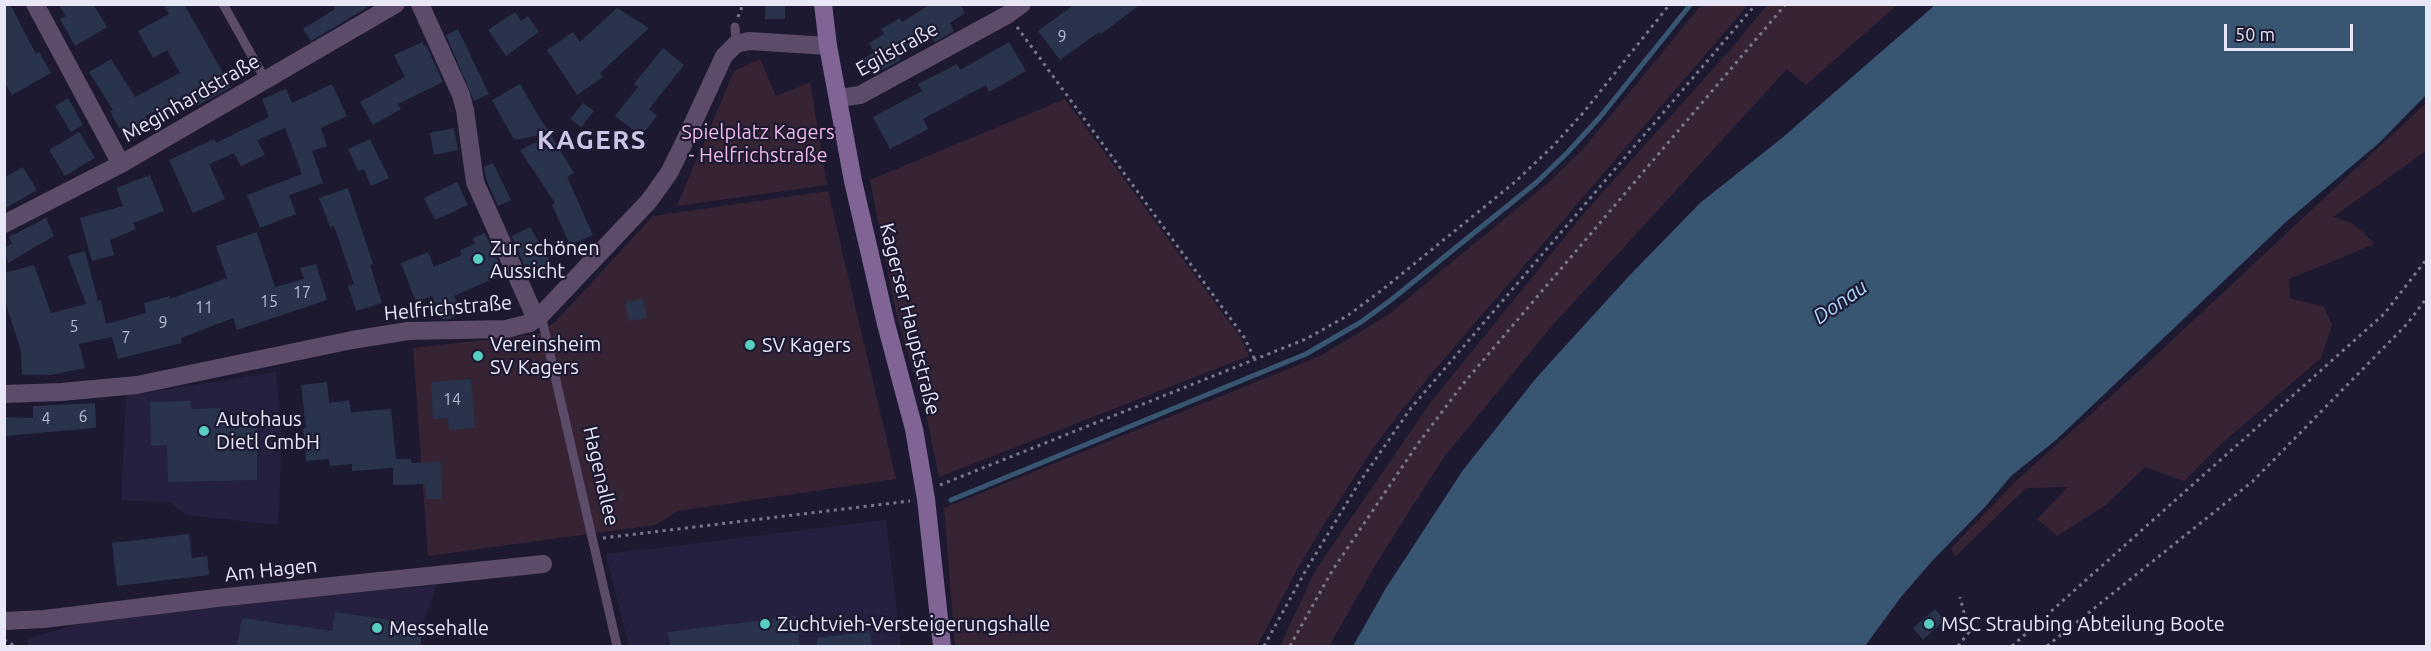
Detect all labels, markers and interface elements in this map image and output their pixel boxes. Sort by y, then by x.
scale bar [2227,12,2356,50]
street label: Egilstraße [852,17,942,81]
text: 50 m [2235,24,2275,44]
house number: 9 [1057,27,1067,47]
street label: Meginhardstraße [118,49,264,147]
park label: Spielplatz Kagers - Helfrichstraße [681,120,835,167]
district label: KAGERS [537,124,647,156]
street label: Kagerser Hauptstraße [875,220,945,418]
place label: Zur schönen Aussicht [490,236,600,283]
marker: Zur schönen Aussicht [471,252,485,266]
water label: Donau [1808,274,1872,330]
house number: 17 [293,283,311,303]
street label: Helfrichstraße [383,290,513,326]
house number: 15 [260,292,278,312]
house number: 11 [195,298,213,318]
house number: 9 [158,313,168,333]
house number: 5 [69,317,79,337]
house number: 7 [121,328,131,348]
place label: Vereinsheim SV Kagers [490,332,601,379]
place label: SV Kagers [762,333,851,357]
marker: SV Kagers [743,338,757,352]
marker: Vereinsheim SV Kagers [471,349,485,363]
house number: 14 [443,390,461,410]
house number: 6 [78,407,88,427]
place label: Autohaus Dietl GmbH [216,407,320,454]
house number: 4 [41,409,51,429]
marker: Autohaus Dietl GmbH [197,424,211,438]
street label: Hagenallee [578,424,624,528]
street label: Am Hagen [223,553,319,587]
place label: Zuchtvieh-Versteigerungshalle [777,612,1050,636]
place label: MSC Straubing Abteilung Boote [1941,612,2225,636]
place label: Messehalle [389,616,489,640]
marker: Zuchtvieh-Versteigerungshalle [758,617,772,631]
marker: MSC Straubing Abteilung Boote [1922,617,1936,631]
marker: Messehalle [370,621,384,635]

